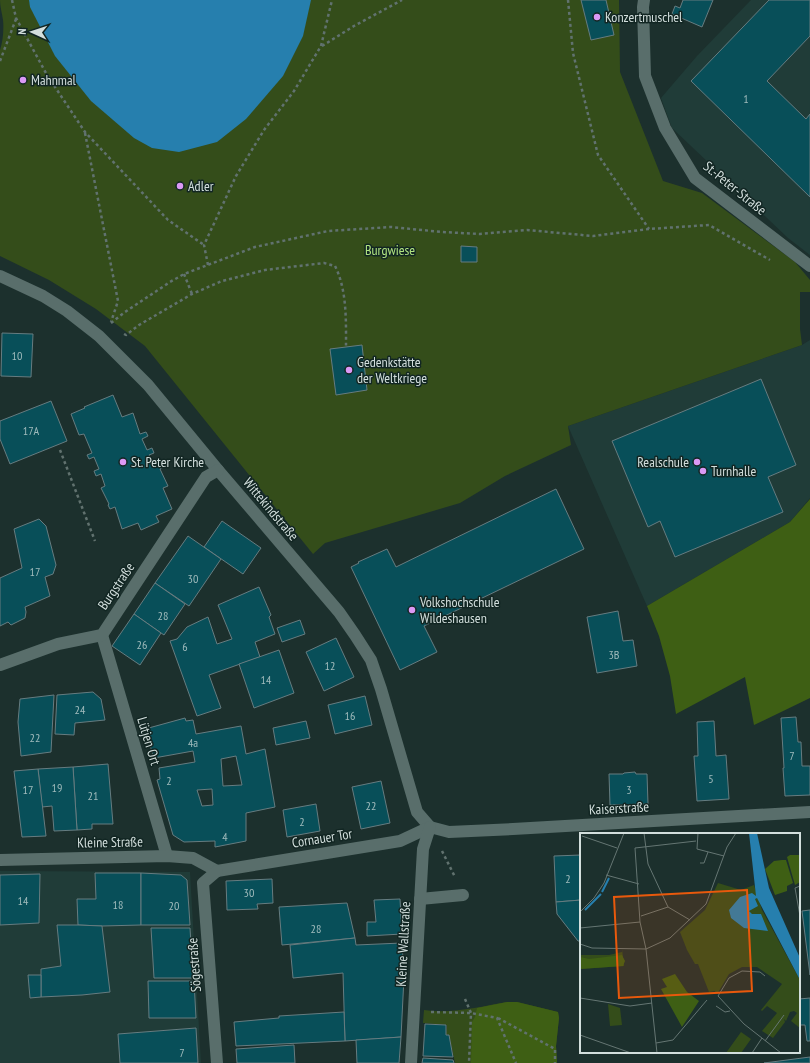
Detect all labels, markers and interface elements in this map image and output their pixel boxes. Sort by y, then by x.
place label: Konzertmuschel [605,8,683,26]
north arrow [12,12,52,52]
marker: Konzertmuschel [592,12,602,22]
text: N [15,28,29,35]
place label: Mahnmal [31,71,77,89]
marker: Mahnmal [18,75,28,85]
house number: 1 [743,91,749,106]
street label: St.-Peter-Straße [700,157,770,219]
place label: Adler [188,177,214,195]
marker: Adler [175,181,185,191]
park label: Burgwiese [365,241,415,259]
house number: 10 [12,348,22,363]
place label: Gedenkstätte der Weltkriege [357,353,427,387]
marker: Gedenkstätte der Weltkriege [344,365,354,375]
house number: 17A [23,423,39,438]
place label: St. Peter Kirche [131,453,204,471]
place label: Realschule [637,453,689,471]
marker: St. Peter Kirche [118,457,128,467]
marker: Realschule [692,457,702,467]
place label: Turnhalle [711,462,756,480]
marker: Turnhalle [698,466,708,476]
street label: Wittekindstraße [239,474,303,544]
street label: Burgstraße [94,559,138,613]
house number: 17 [30,564,40,579]
house number: 30 [188,571,198,586]
place label: Volkshochschule Wildeshausen [419,593,500,627]
marker: Volkshochschule Wildeshausen [407,605,417,615]
house number: 28 [158,608,168,623]
house number: 26 [137,637,147,652]
house number: 6 [182,639,188,654]
house number: 3B [608,647,620,662]
house number: 12 [325,658,335,673]
house number: 14 [261,672,272,687]
house number: 24 [75,702,86,717]
house number: 16 [345,708,355,723]
street label: Lütjen Ort [133,715,165,767]
house number: 22 [30,730,40,745]
house number: 4a [188,735,198,750]
house number: 7 [789,748,795,763]
house number: 5 [708,771,714,786]
house number: 2 [166,773,172,788]
house number: 19 [52,780,62,795]
house number: 17 [23,782,33,797]
house number: 3 [626,782,632,797]
house number: 21 [88,788,98,803]
street label: Kaiserstraße [588,797,650,819]
house number: 22 [366,798,376,813]
house number: 2 [299,814,305,829]
street label: Cornauer Tor [291,824,354,852]
house number: 4 [222,829,228,844]
street label: Kleine Straße [77,832,143,852]
inset map [580,833,800,1053]
house number: 2 [565,871,571,886]
house number: 30 [244,885,254,900]
house number: 14 [18,893,29,908]
house number: 18 [113,897,123,912]
house number: 20 [169,898,179,913]
street label: Kleine Wallstraße [392,901,414,987]
house number: 28 [311,921,321,936]
street label: Sögestraße [183,937,205,993]
house number: 7 [179,1045,185,1060]

